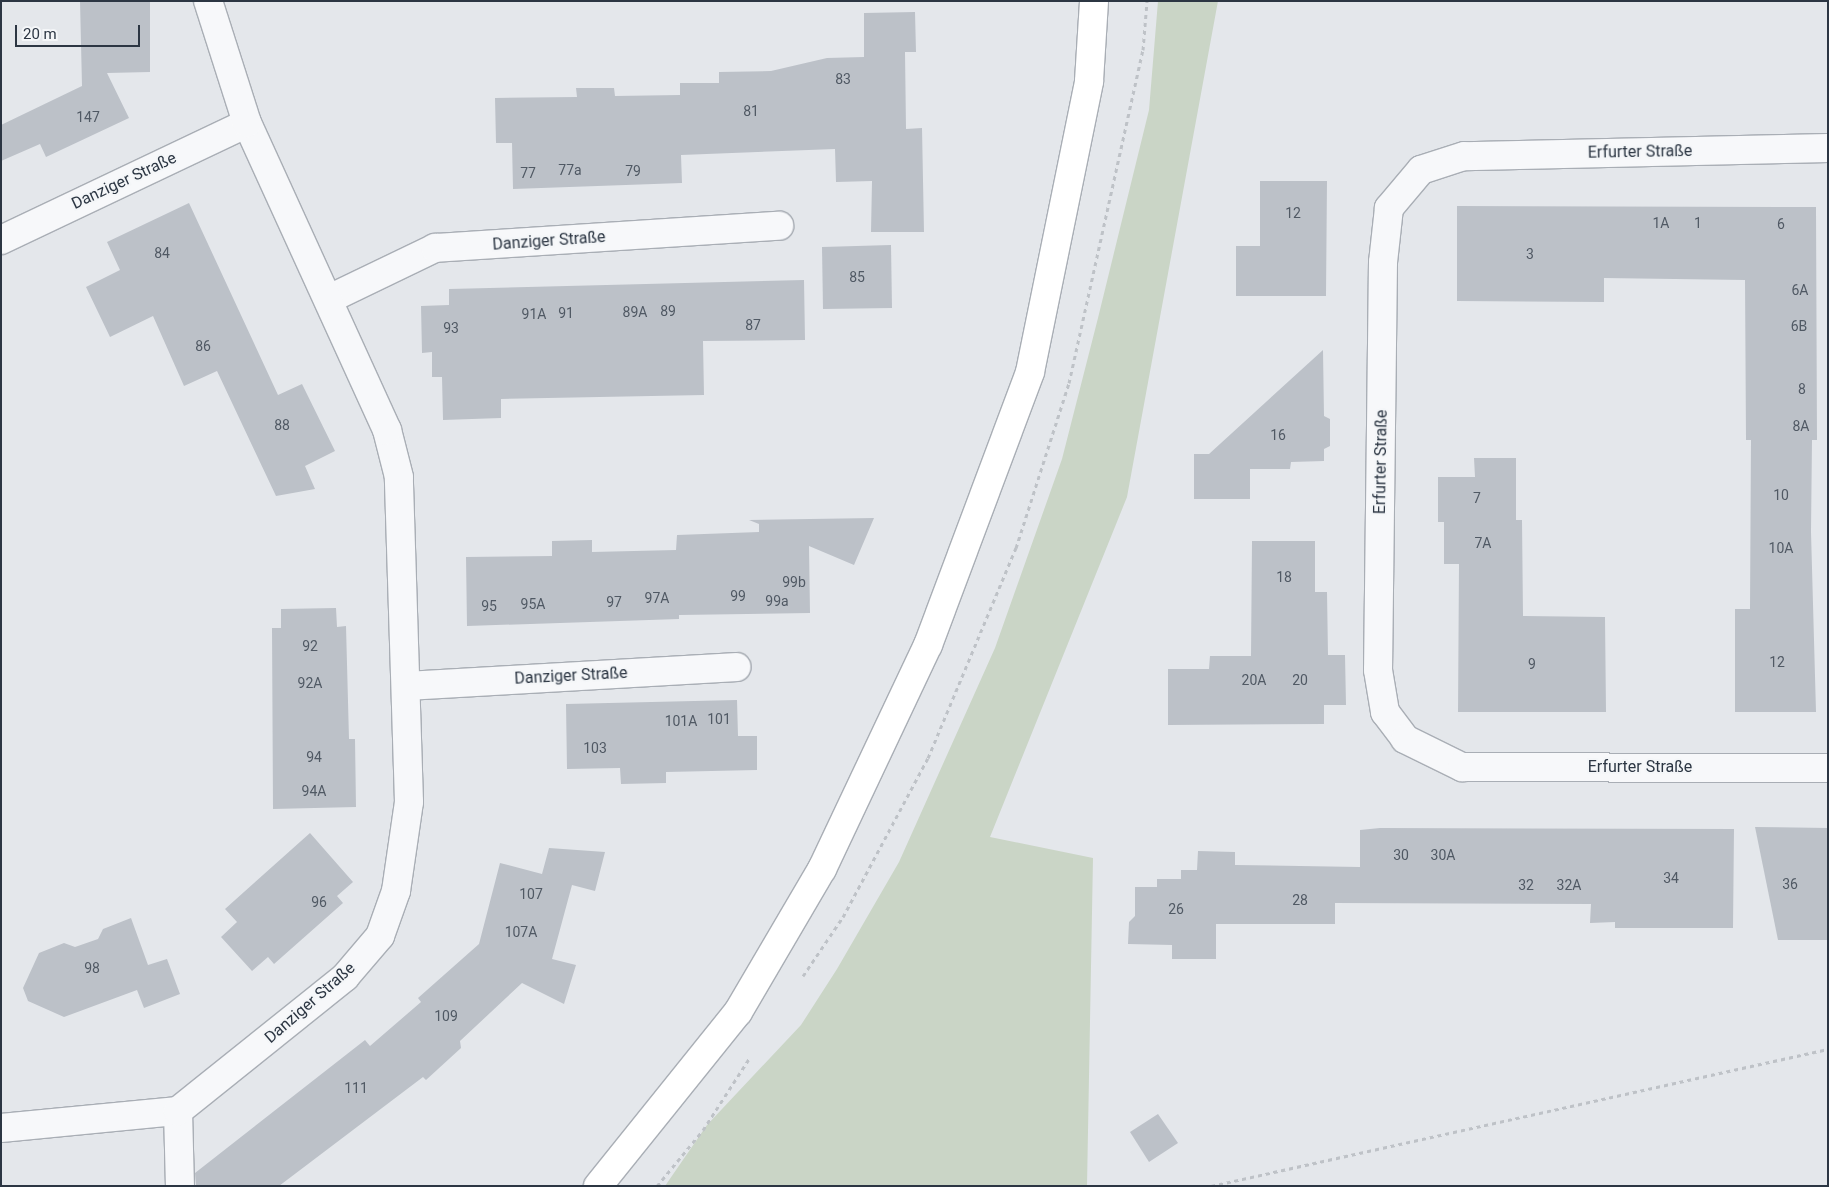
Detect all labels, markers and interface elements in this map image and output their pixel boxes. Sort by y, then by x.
scale bar [18,15,142,47]
text: 20 m [23,25,57,43]
house number: 83 [835,71,851,87]
house number: 81 [743,103,759,119]
house number: 147 [76,109,100,125]
street label: Erfurter Straße [1588,141,1692,163]
street label: Danziger Straße [69,148,179,214]
house number: 77a [558,162,582,178]
house number: 79 [625,163,641,179]
house number: 77 [520,165,536,181]
house number: 12 [1285,205,1301,221]
house number: 1A [1652,215,1670,231]
house number: 1 [1694,215,1702,231]
house number: 6 [1777,216,1785,232]
street label: Danziger Straße [492,227,606,255]
house number: 84 [154,245,170,261]
house number: 3 [1526,246,1534,262]
house number: 85 [849,269,865,285]
house number: 6A [1791,282,1809,298]
house number: 89 [660,303,676,319]
house number: 89A [623,304,647,320]
house number: 91 [558,305,574,321]
house number: 91A [522,306,546,322]
house number: 87 [745,317,761,333]
house number: 6B [1791,318,1807,334]
house number: 93 [443,320,459,336]
house number: 86 [195,338,211,354]
house number: 8 [1798,381,1806,397]
street label: Erfurter Straße [1370,410,1392,514]
house number: 88 [274,417,290,433]
house number: 8A [1792,418,1810,434]
house number: 16 [1270,427,1286,443]
house number: 10 [1773,487,1789,503]
house number: 7 [1473,490,1481,506]
house number: 7A [1474,535,1492,551]
house number: 10A [1769,540,1793,556]
house number: 18 [1276,569,1292,585]
house number: 99b [782,574,806,590]
house number: 99 [730,588,746,604]
house number: 97A [645,590,669,606]
house number: 99a [765,593,789,609]
house number: 97 [606,594,622,610]
house number: 95A [521,596,545,612]
house number: 95 [481,598,497,614]
house number: 92 [302,638,318,654]
house number: 12 [1769,654,1785,670]
house number: 9 [1528,656,1536,672]
street label: Danziger Straße [514,663,628,689]
house number: 20A [1242,672,1266,688]
house number: 20 [1292,672,1308,688]
house number: 92A [298,675,322,691]
house number: 101 [707,711,731,727]
house number: 101A [665,713,697,729]
house number: 103 [583,740,607,756]
house number: 94 [306,749,322,765]
street label: Erfurter Straße [1588,757,1692,777]
house number: 94A [302,783,326,799]
house number: 30 [1393,847,1409,863]
house number: 30A [1431,847,1455,863]
house number: 34 [1663,870,1679,886]
house number: 36 [1782,876,1798,892]
house number: 32 [1518,877,1534,893]
house number: 32A [1557,877,1581,893]
house number: 107 [519,886,543,902]
house number: 28 [1292,892,1308,908]
house number: 96 [311,894,327,910]
house number: 26 [1168,901,1184,917]
house number: 107A [505,924,537,940]
street label: Danziger Straße [261,959,359,1047]
house number: 98 [84,960,100,976]
house number: 109 [434,1008,458,1024]
house number: 111 [344,1080,368,1096]

